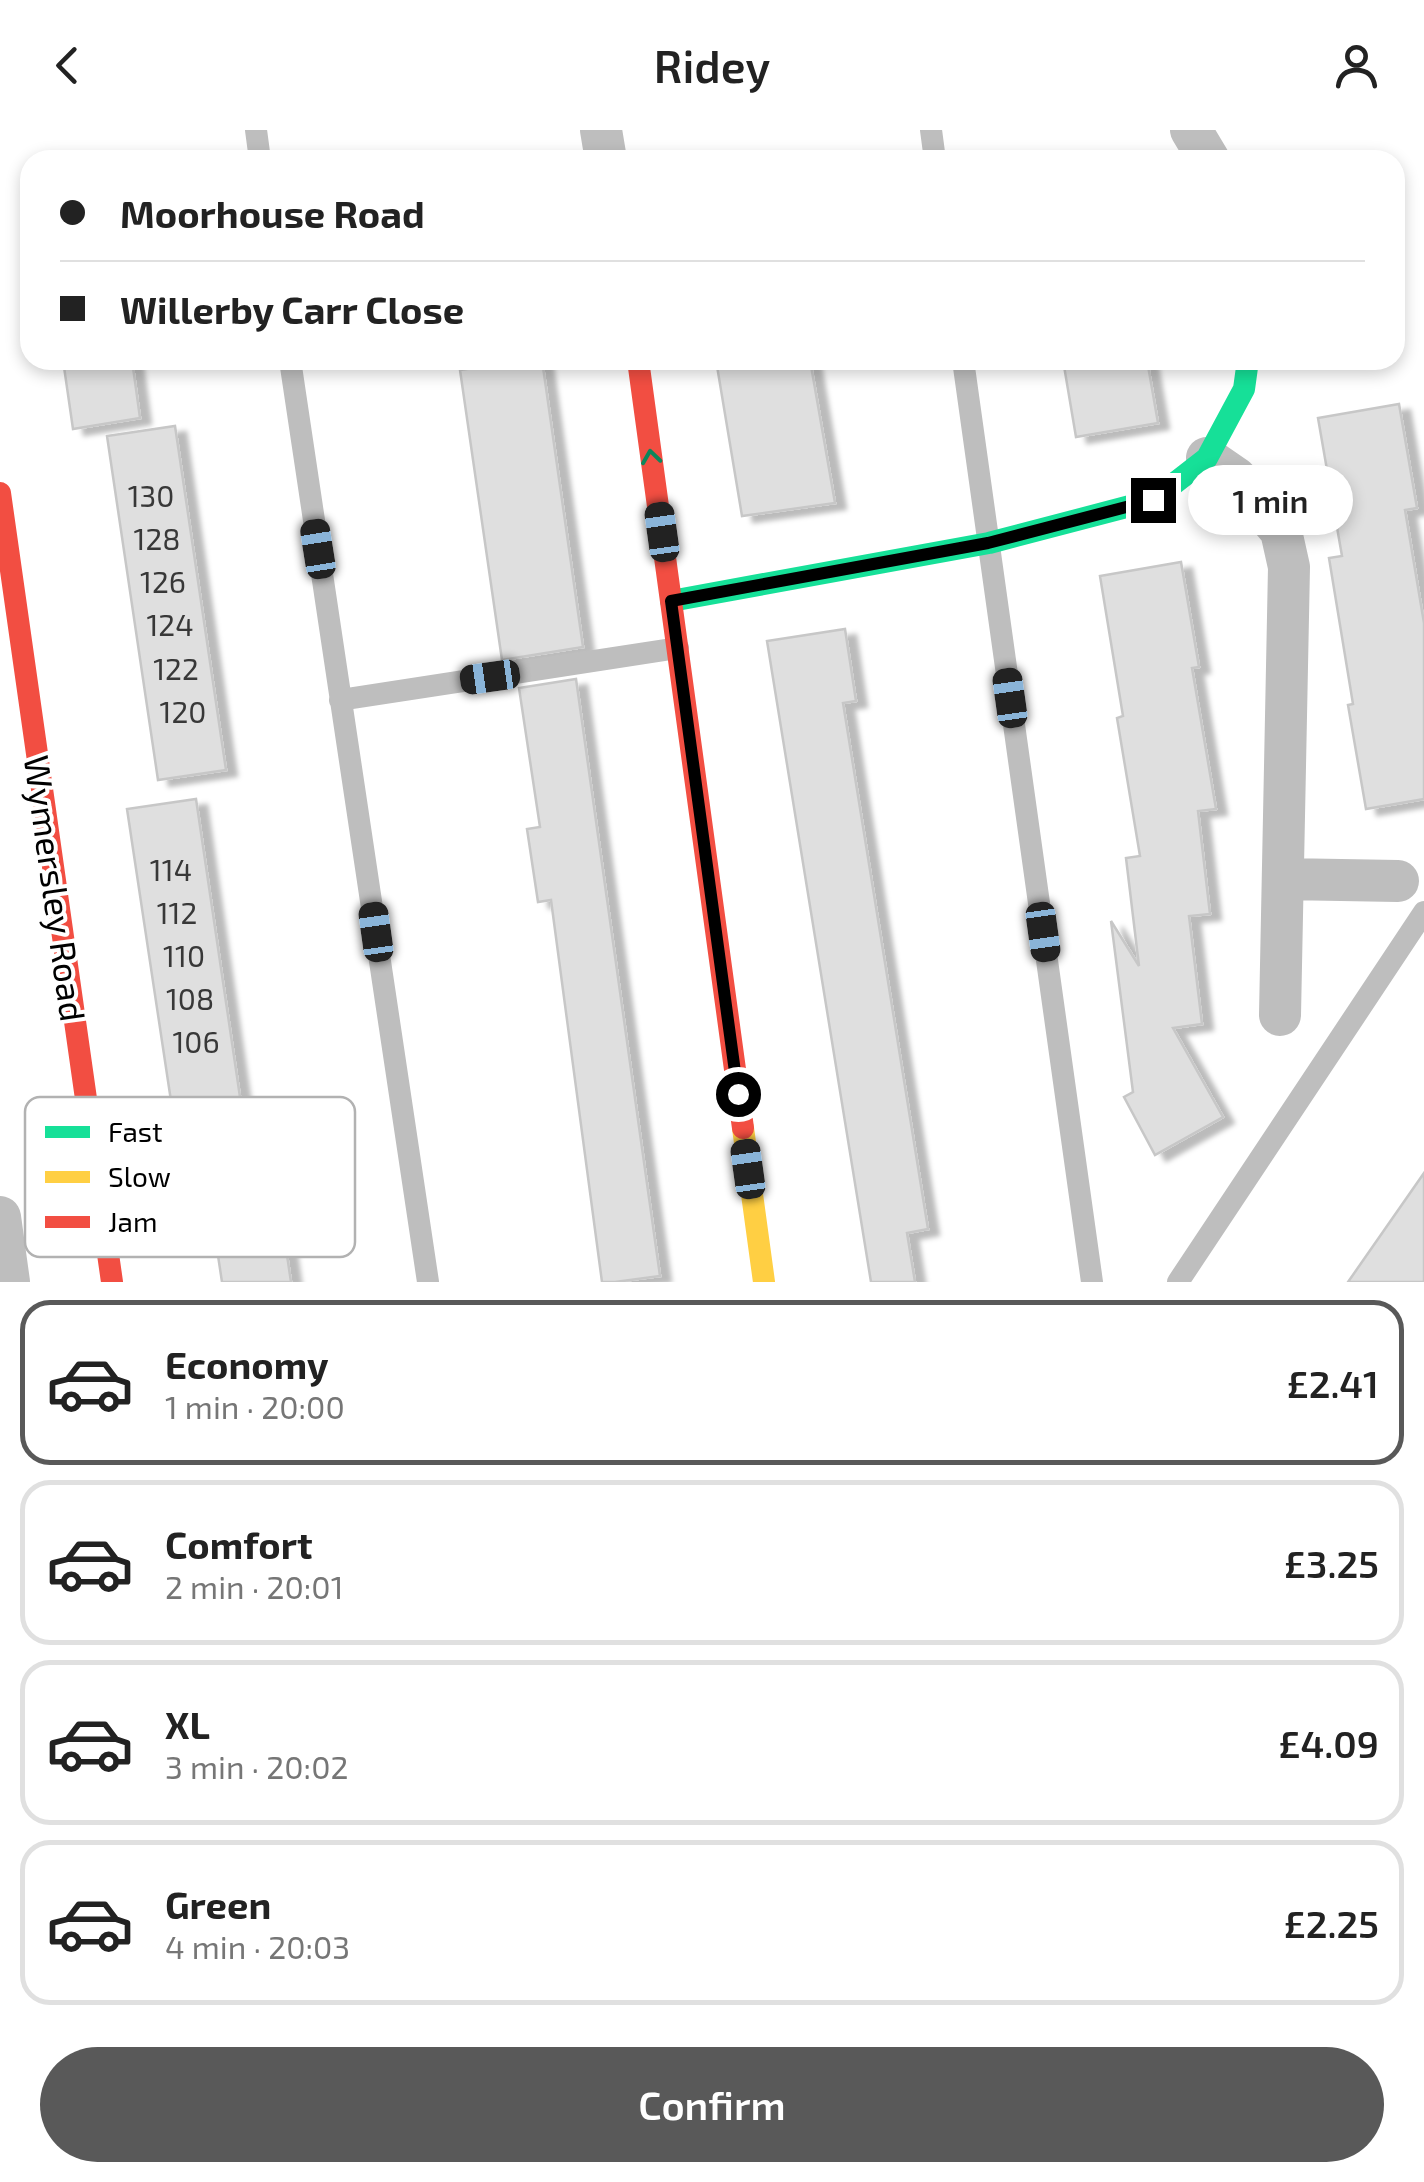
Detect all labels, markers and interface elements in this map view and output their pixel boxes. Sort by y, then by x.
icon: back [40,38,95,93]
text: Ridey [654,38,770,92]
icon: person [1329,38,1384,93]
text: Moorhouse Road [120,190,425,236]
text: Willerby Carr Close [120,286,464,332]
one-way arrow [642,449,663,466]
callout: 1 min [1188,465,1353,535]
house number: 130 [128,477,174,513]
route end [1131,478,1176,523]
text: 1 min [1233,481,1308,519]
car [643,500,681,564]
car [298,517,338,581]
house number: 128 [133,520,181,556]
house number: 126 [140,563,186,599]
house number: 124 [146,606,194,642]
house number: 122 [153,650,199,686]
car [458,658,522,696]
car [991,666,1029,730]
house number: 120 [160,693,206,729]
street label: Wymersley Road [17,752,95,1024]
house number: 114 [150,851,192,887]
house number: 112 [157,894,197,930]
car [357,900,395,964]
car [1024,900,1062,964]
house number: 110 [163,937,205,973]
house number: 108 [166,980,214,1016]
house number: 106 [172,1023,220,1059]
route start [716,1072,761,1117]
legend [25,1097,355,1257]
text: Fast [108,1114,163,1148]
car [729,1137,767,1201]
text: Slow [108,1159,171,1193]
text: Jam [108,1204,157,1238]
icon: car [45,1338,135,1428]
text: Economy [165,1341,329,1387]
text: £2.41 [1287,1360,1379,1406]
text: 1 min · 20:00 [165,1387,345,1425]
icon: car [45,1518,135,1608]
text: Comfort [165,1521,313,1567]
text: £3.25 [1284,1540,1379,1586]
text: 2 min · 20:01 [165,1567,343,1605]
icon: car [45,1698,135,1788]
text: XL [165,1701,210,1747]
text: £4.09 [1278,1720,1379,1766]
text: 3 min · 20:02 [165,1747,348,1785]
icon: car [45,1878,135,1968]
text: Green [165,1881,271,1927]
text: £2.25 [1284,1900,1379,1946]
text: 4 min · 20:03 [165,1927,350,1965]
button: Confirm [40,2047,1384,2162]

